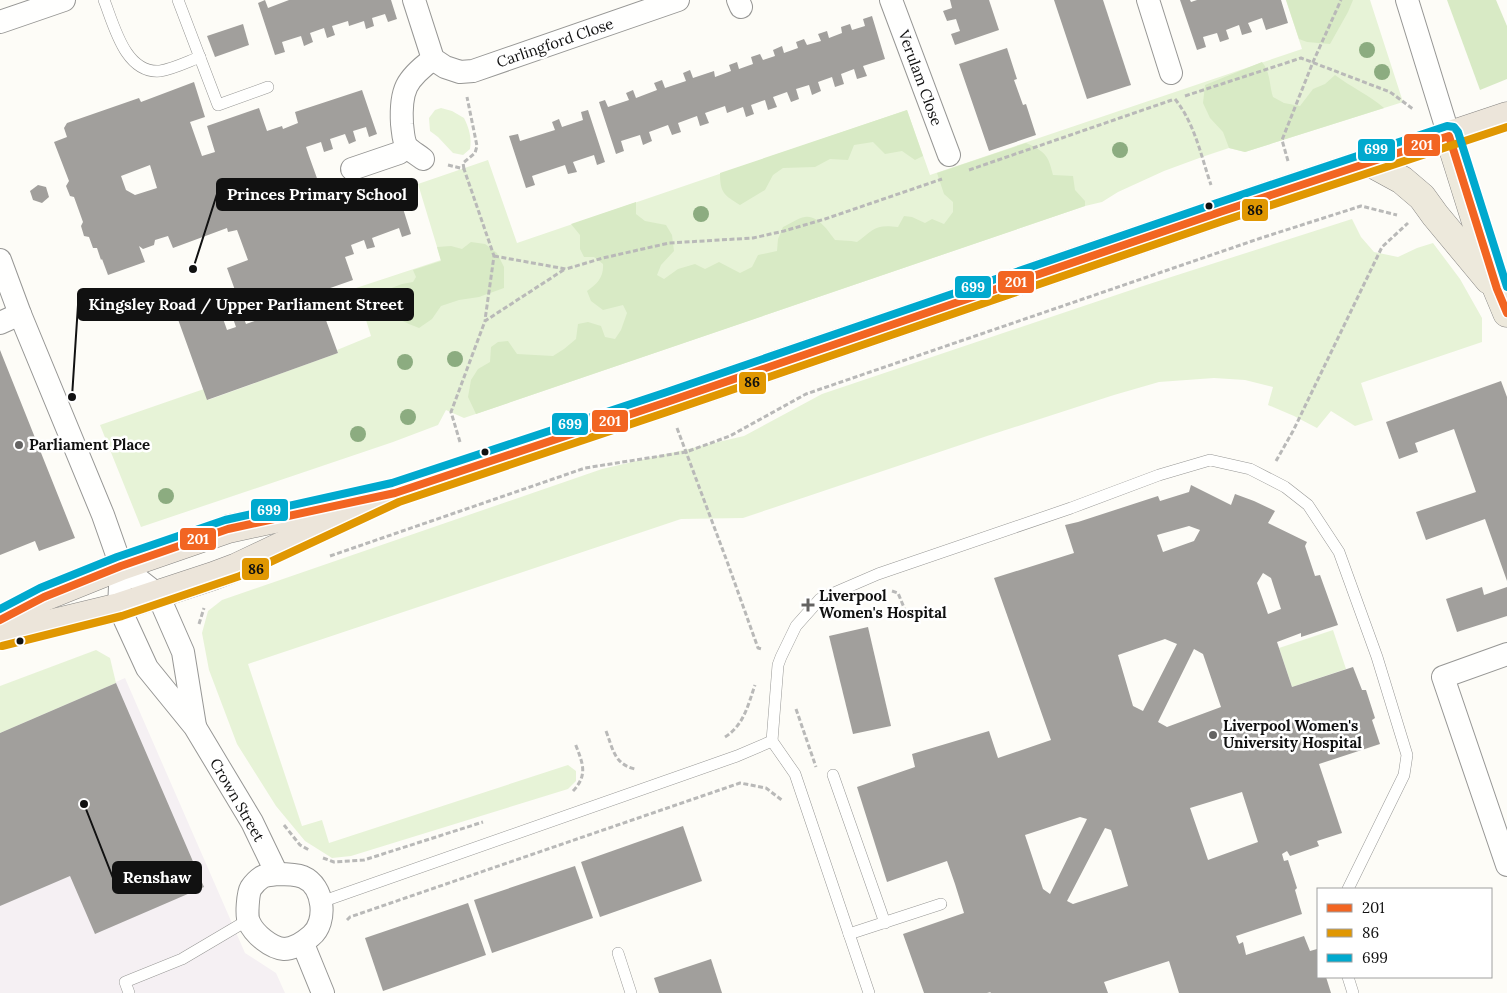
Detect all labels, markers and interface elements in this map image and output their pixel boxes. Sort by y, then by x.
street label: Carlingford Close [494,14,616,71]
street label: Verulam Close [894,26,947,128]
line badge: 201 [1403,133,1441,157]
text: 201 [1411,136,1433,154]
line badge: 699 [1357,138,1396,162]
text: 699 [1364,140,1388,158]
callout: Princes Primary School [217,179,417,210]
text: Princes Primary School [227,184,407,204]
line badge: 86 [1241,198,1269,222]
unlabelled marker [1204,201,1214,211]
text: 86 [1247,201,1263,219]
line badge: 201 [997,270,1035,294]
text: 201 [1005,273,1027,291]
line badge: 699 [954,275,992,299]
text: 699 [961,278,985,296]
callout: Kingsley Road / Upper Parliament Street [78,289,413,320]
text: Kingsley Road / Upper Parliament Street [88,294,404,315]
line badge: 86 [738,371,767,395]
text: 86 [744,373,760,391]
line badge: 201 [591,409,629,433]
line badge: 699 [551,412,589,436]
text: 201 [599,412,621,430]
text: 699 [558,415,582,433]
place label: Parliament Place [29,435,150,454]
marker: Parliament Place [13,439,25,451]
unlabelled marker [480,447,490,457]
line badge: 699 [250,498,289,522]
text: 699 [257,501,281,519]
line badge: 201 [179,527,217,551]
text: 201 [187,530,209,548]
line badge: 86 [241,557,270,581]
text: 86 [248,560,264,578]
place label: Liverpool Women's Hospital [819,586,947,622]
marker: Liverpool Women's Hospital [801,598,815,612]
unlabelled marker [15,636,25,646]
place label: Liverpool Women's University Hospital [1223,716,1362,752]
marker: Liverpool Women's University Hospital [1207,729,1219,741]
street label: Crown Street [206,755,269,845]
callout: Renshaw [113,862,201,893]
text: Renshaw [123,867,191,887]
legend [1317,888,1492,978]
text: 201 [1362,898,1385,917]
text: 86 [1362,923,1379,942]
text: 699 [1362,948,1388,967]

